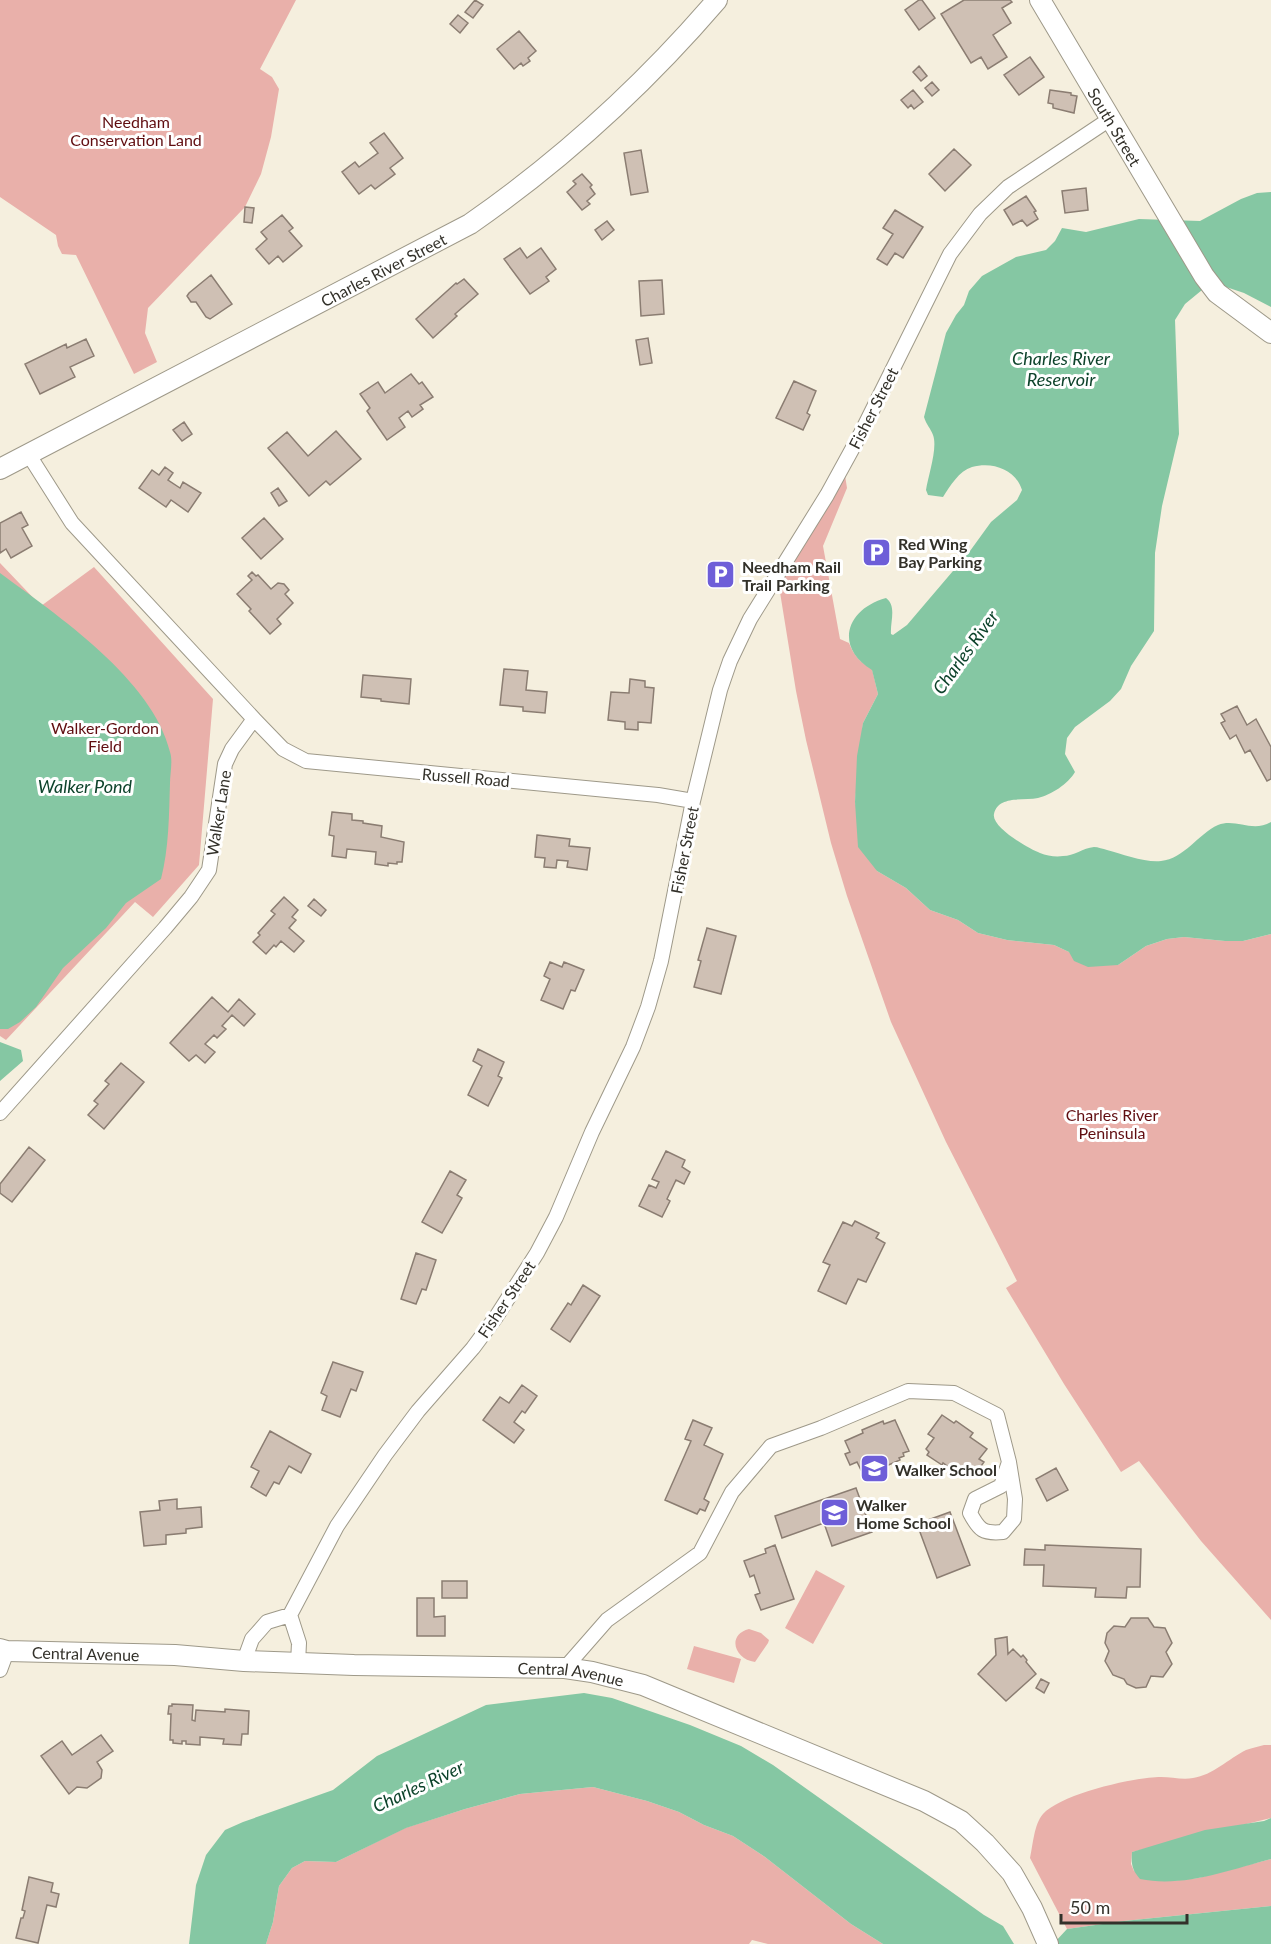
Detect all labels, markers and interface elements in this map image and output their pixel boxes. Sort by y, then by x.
street label: South Street [1085,84,1146,169]
park label: Needham Conservation Land [70,112,202,149]
street label: Charles River Street [317,229,449,310]
water label: Charles River Reservoir [1012,347,1111,390]
street label: Fisher Street [844,364,902,452]
place label: Red Wing Bay Parking [898,534,983,571]
parking icon: Red Wing Bay Parking [861,536,893,568]
place label: Needham Rail Trail Parking [742,557,841,594]
parking icon: Needham Rail Trail Parking [705,559,737,591]
water label: Charles River [927,605,1003,698]
park label: Walker-Gordon Field [51,718,159,755]
street label: Russell Road [421,764,511,790]
street label: Walker Lane [202,769,234,857]
water label: Walker Pond [38,775,133,797]
street label: Fisher Street [666,804,702,895]
park label: Charles River Peninsula [1066,1105,1159,1142]
street label: Fisher Street [473,1257,539,1341]
school or university icon: Walker School [858,1453,890,1485]
place label: Walker School [895,1460,997,1479]
place label: Walker Home School [856,1495,951,1532]
school or university icon: Walker Home School [819,1497,851,1529]
street label: Central Avenue [32,1642,140,1664]
street label: Central Avenue [517,1658,626,1689]
water label: Charles River [369,1755,468,1817]
scale bar [1061,1887,1187,1925]
text: 50 m [1070,1896,1110,1918]

